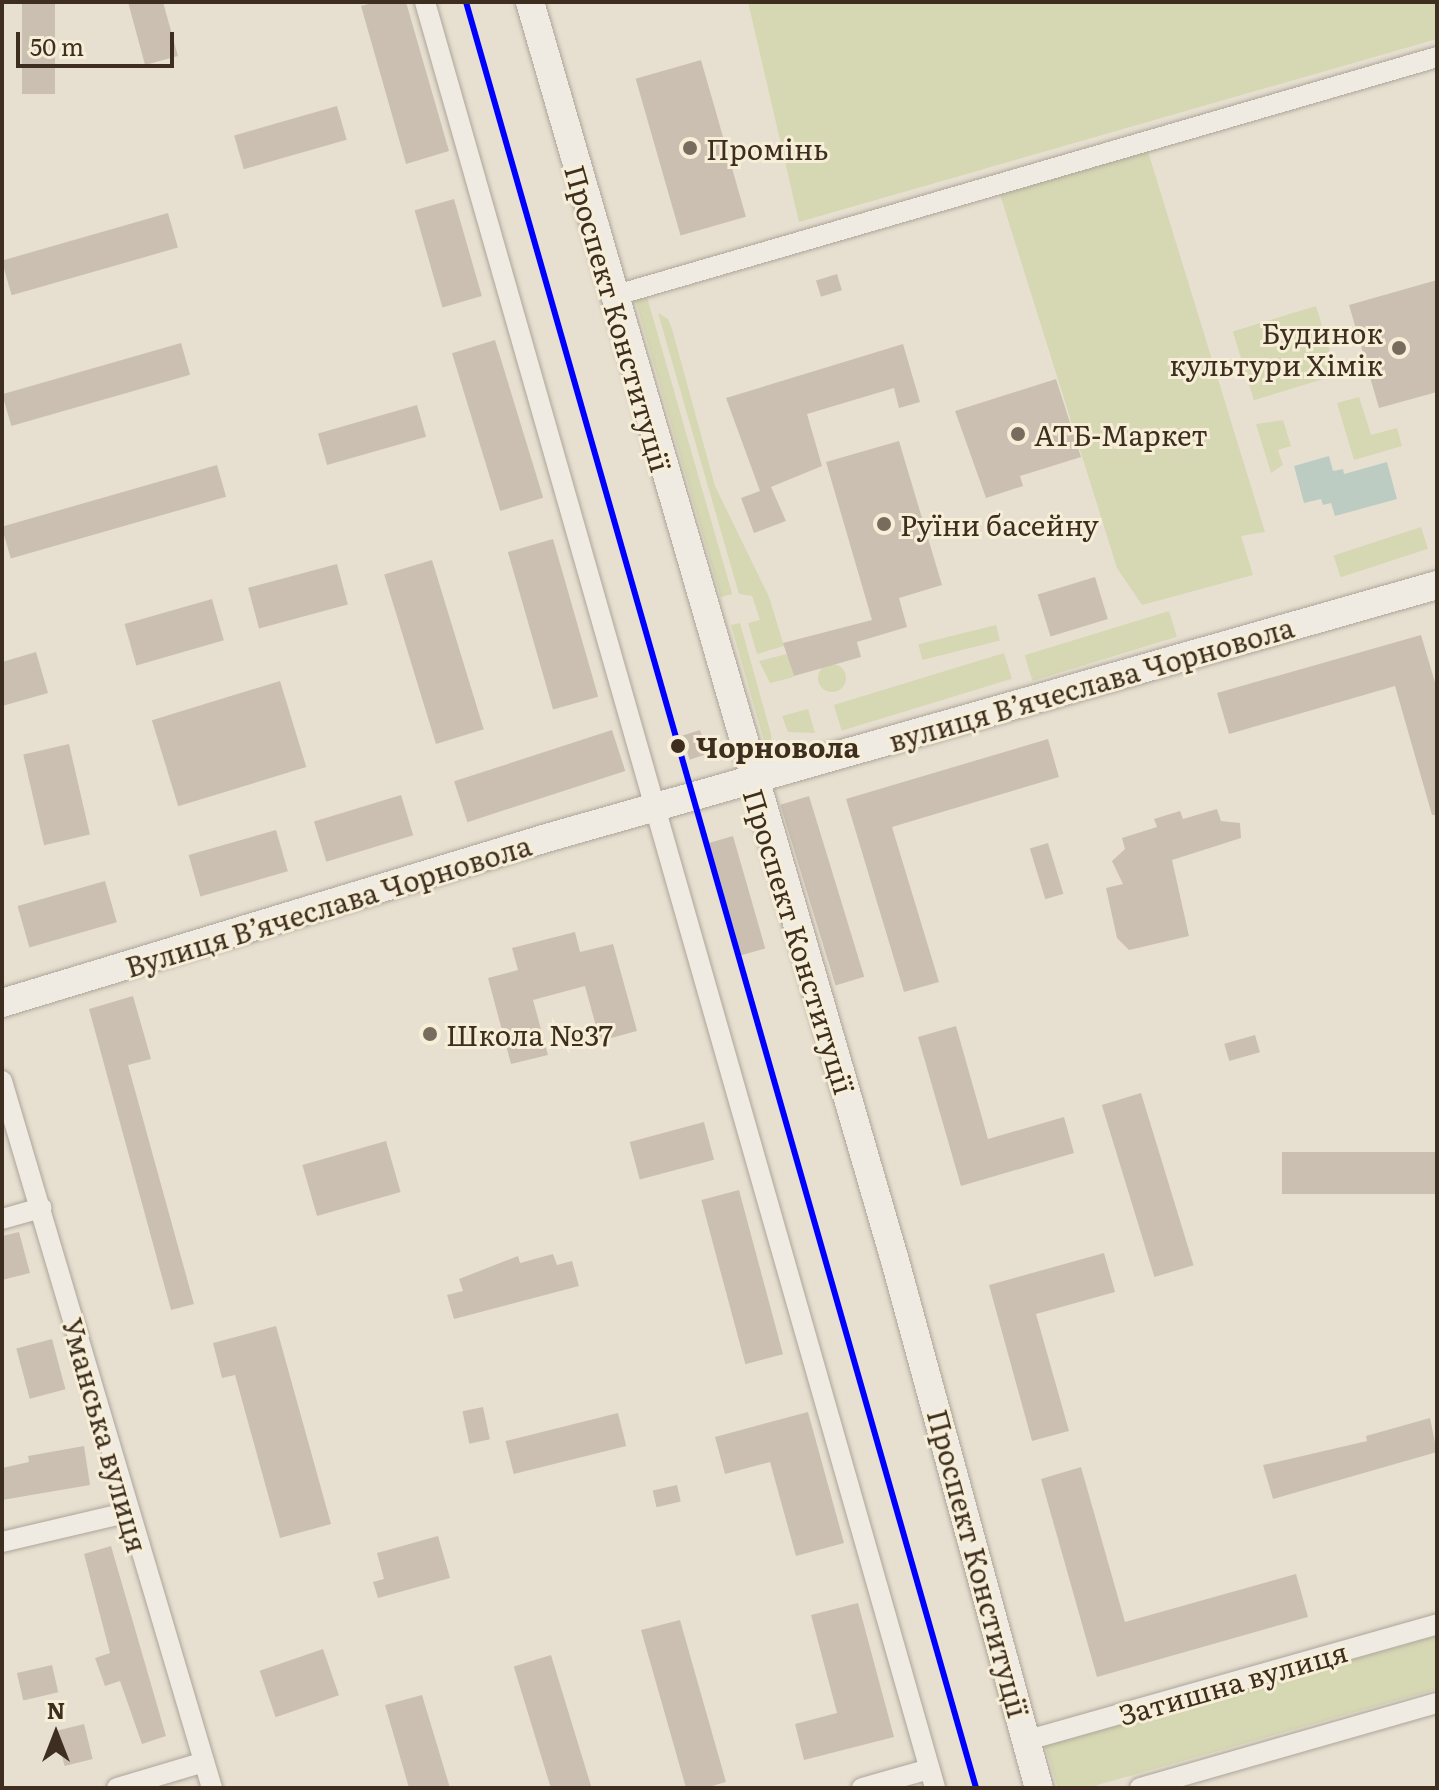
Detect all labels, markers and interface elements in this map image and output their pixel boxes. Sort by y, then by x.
scale bar [20,16,178,66]
text: 50 m [30,28,84,63]
place label: Промінь [706,131,828,165]
marker: Промінь [681,139,699,157]
street label: Проспект Конституції [559,161,679,475]
place label: Будинок культури Хімік [1170,315,1383,381]
marker: Будинок культури Хімік [1390,339,1408,357]
place label: АТБ-Маркет [1034,417,1208,451]
marker: АТБ-Маркет [1009,425,1027,443]
place label: Руїни басейну [900,507,1099,541]
marker: Руїни басейну [875,515,893,533]
street label: вулиця Вʼячеслава Чорновола [885,609,1297,757]
place label: Чорновола [696,729,860,763]
marker: Чорновола [667,735,689,757]
street label: Проспект Конституції [738,784,862,1098]
street label: Вулиця Вʼячеслава Чорновола [121,827,535,983]
place label: Школа №37 [446,1017,613,1051]
marker: Школа №37 [421,1025,439,1043]
street label: Уманська вулиця [56,1314,156,1556]
street label: Проспект Конституції [922,1405,1036,1721]
street label: Затишна вулиця [1115,1633,1351,1731]
text: N [47,1693,65,1726]
north arrow [16,1694,96,1774]

